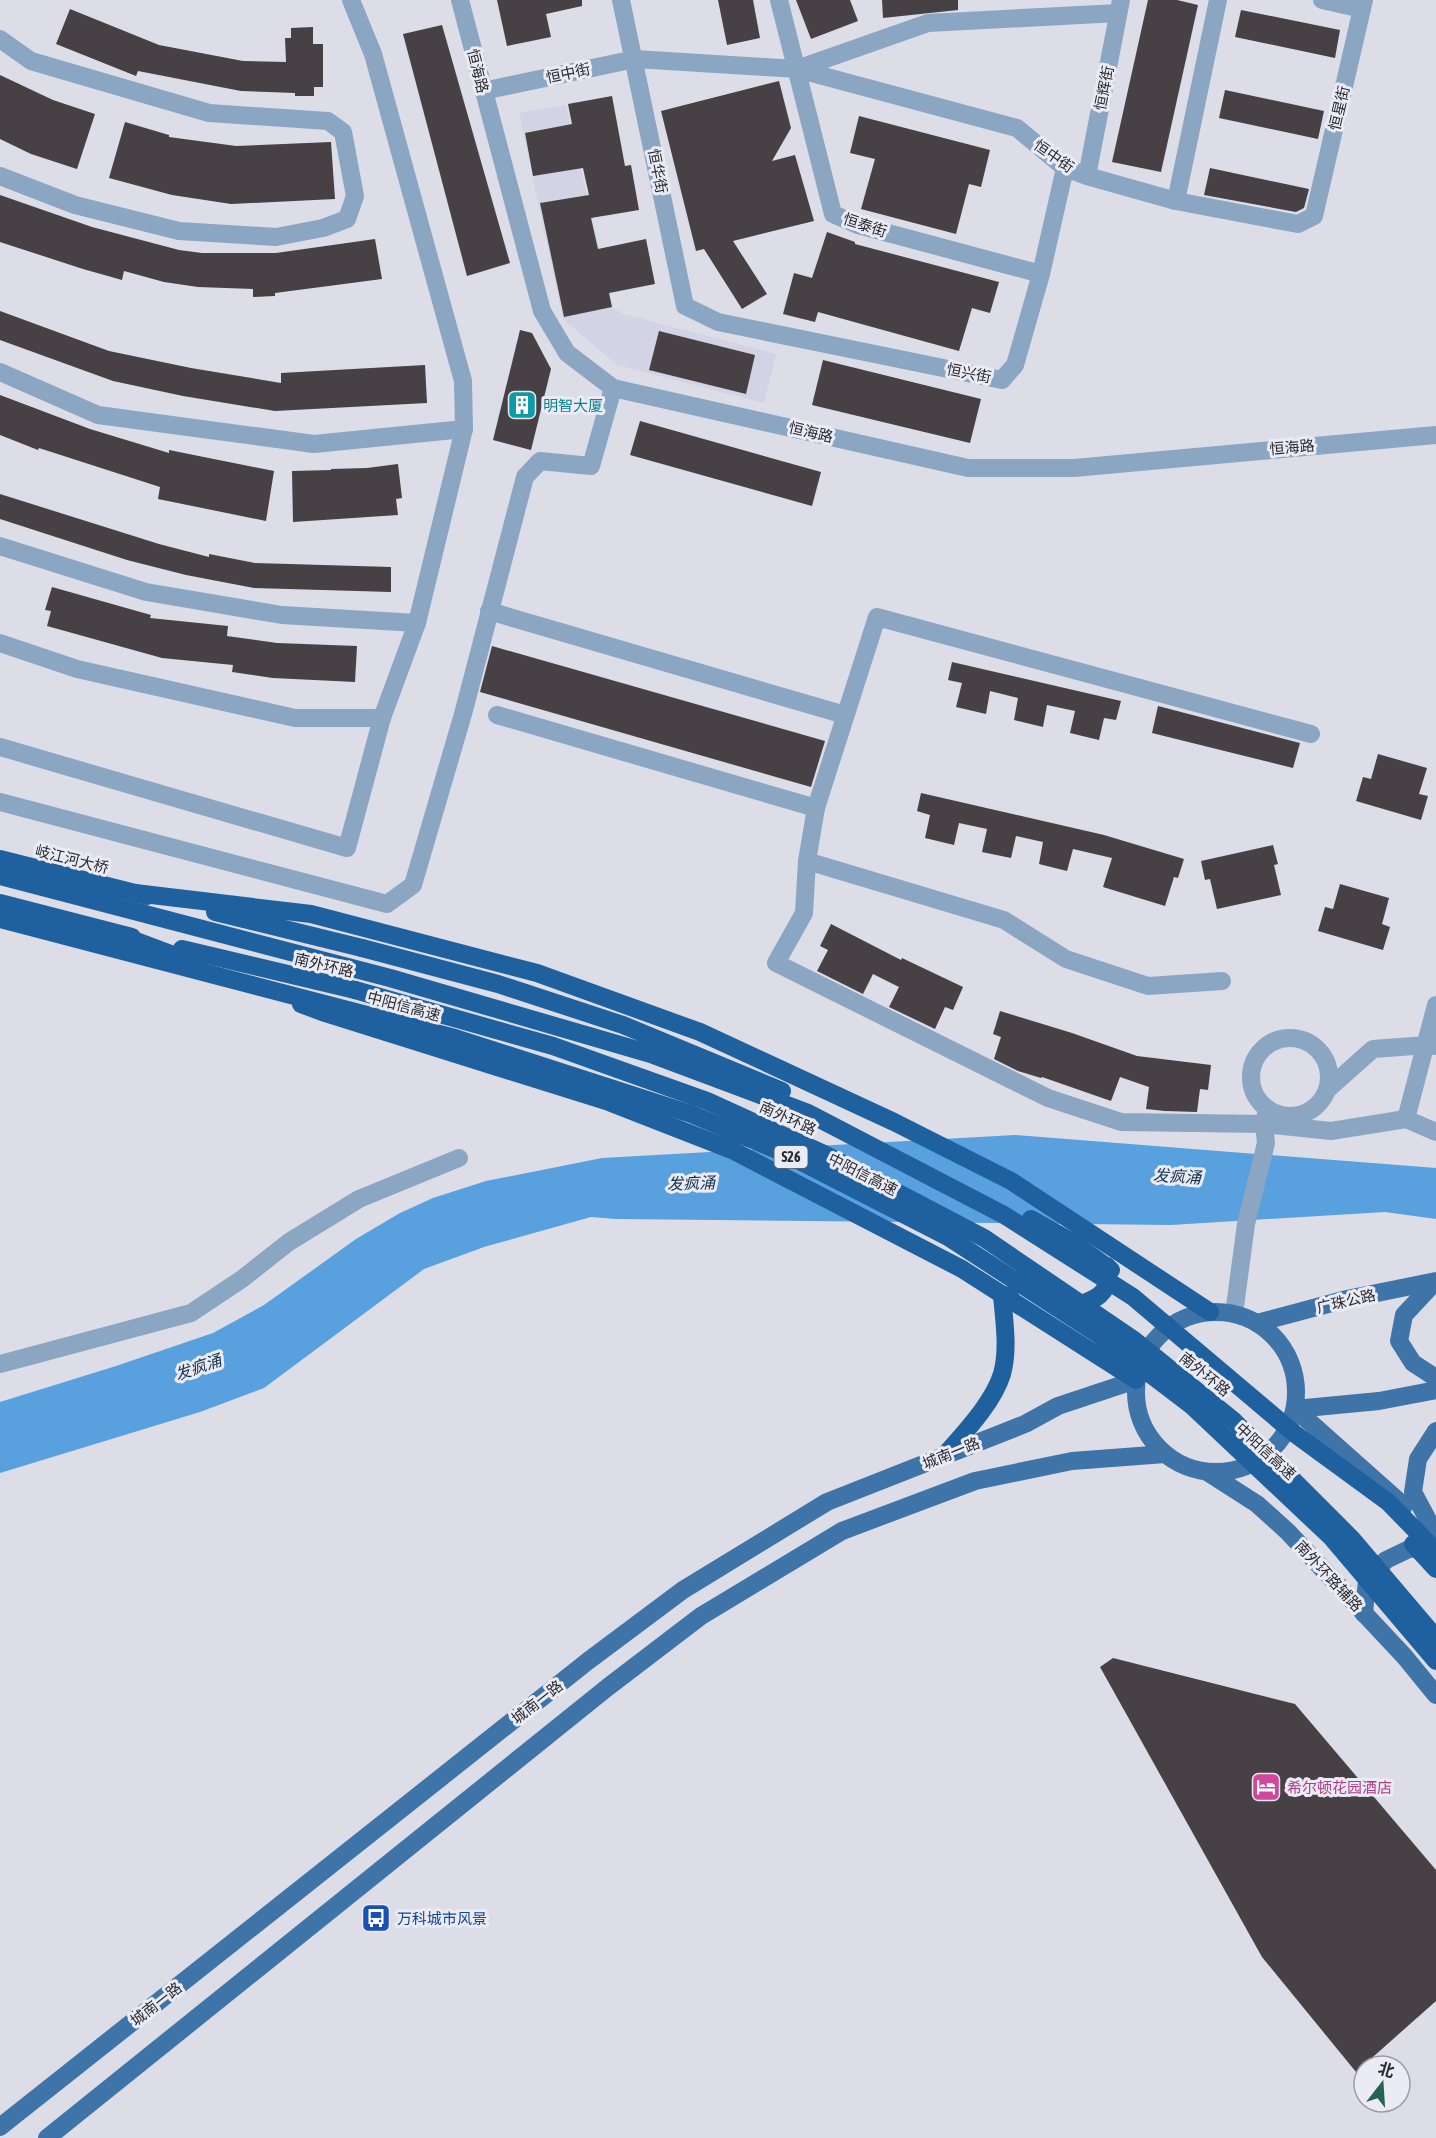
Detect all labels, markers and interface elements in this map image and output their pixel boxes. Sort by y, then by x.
street label: 恒海路 [464,47,492,95]
street label: 恒中街 [544,60,592,86]
street label: 恒辉街 [1091,64,1117,112]
street label: 恒星街 [1326,84,1352,132]
street label: 恒中街 [1031,136,1077,176]
street label: 恒华街 [645,147,671,195]
street label: 恒泰街 [841,210,889,240]
street label: 恒兴街 [945,360,993,386]
building icon: 明智大厦 [506,389,538,421]
place label: 明智大厦 [543,397,603,414]
street label: 恒海路 [787,419,835,445]
street label: 恒海路 [1269,437,1315,457]
street label: 岐江河大桥 [34,842,110,876]
street label: 南外环路 [293,950,355,980]
street label: 中阳信高速 [366,988,442,1024]
street label: 南外环路 [757,1098,819,1138]
road number: S26 [774,1146,808,1168]
street label: 中阳信高速 [826,1149,900,1199]
water label: 发疯涌 [1153,1166,1203,1186]
water label: 发疯涌 [667,1173,717,1193]
street label: 广珠公路 [1315,1286,1377,1316]
street label: 南外环路 [1176,1349,1234,1399]
water label: 发疯涌 [172,1350,226,1383]
street label: 中阳信高速 [1233,1419,1299,1483]
street label: 城南一路 [920,1434,982,1472]
street label: 南外环路辅路 [1292,1537,1366,1615]
street label: 城南一路 [508,1677,566,1727]
hotel icon: 希尔顿花园酒店 [1250,1771,1282,1803]
place label: 希尔顿花园酒店 [1287,1779,1392,1796]
bus stop icon: 万科城市风景 [360,1902,392,1934]
place label: 万科城市风景 [397,1910,487,1927]
street label: 城南一路 [127,1979,185,2029]
north arrow [1352,2054,1412,2114]
text: 北 [1376,2059,1397,2081]

